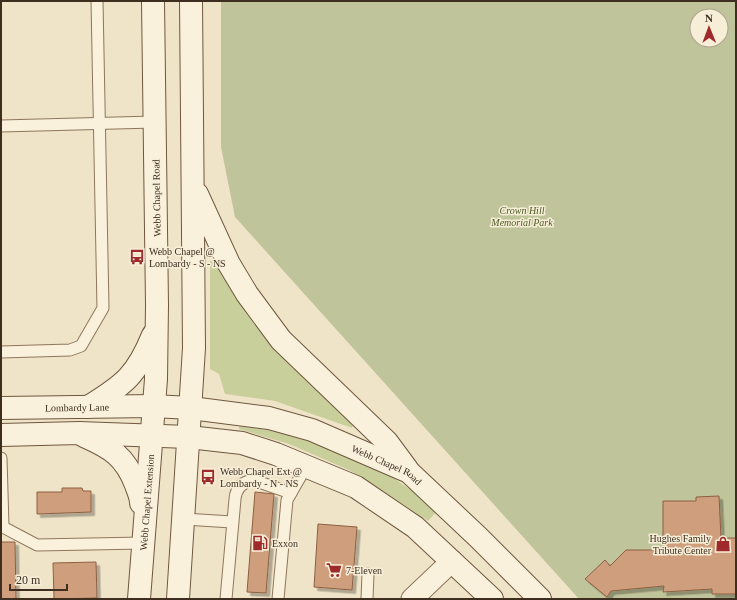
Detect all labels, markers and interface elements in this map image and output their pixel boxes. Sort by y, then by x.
north arrow [689,8,729,48]
text: N [705,12,713,24]
street label: Webb Chapel Road [150,159,163,237]
park label: Crown Hill Memorial Park [490,205,553,228]
place label: Webb Chapel @ Lombardy - S - NS [149,246,226,269]
bus stop icon: Webb Chapel @ Lombardy - S - NS [128,248,146,266]
street label: Lombardy Lane [45,402,110,413]
street label: Webb Chapel Road [350,443,424,487]
street label: Webb Chapel Extension [138,454,156,551]
place label: Webb Chapel Ext @ Lombardy - N - NS [220,466,302,489]
bus stop icon: Webb Chapel Ext @ Lombardy - N - NS [199,468,217,486]
place label: Hughes Family Tribute Center [650,533,712,556]
fuel station icon: Exxon [251,534,269,552]
shop icon: Hughes Family Tribute Center [714,535,732,553]
place label: Exxon [272,538,298,549]
supermarket icon: 7-Eleven [325,561,343,579]
place label: 7-Eleven [346,565,382,576]
scale bar [10,566,67,592]
text: 20 m [16,573,41,587]

